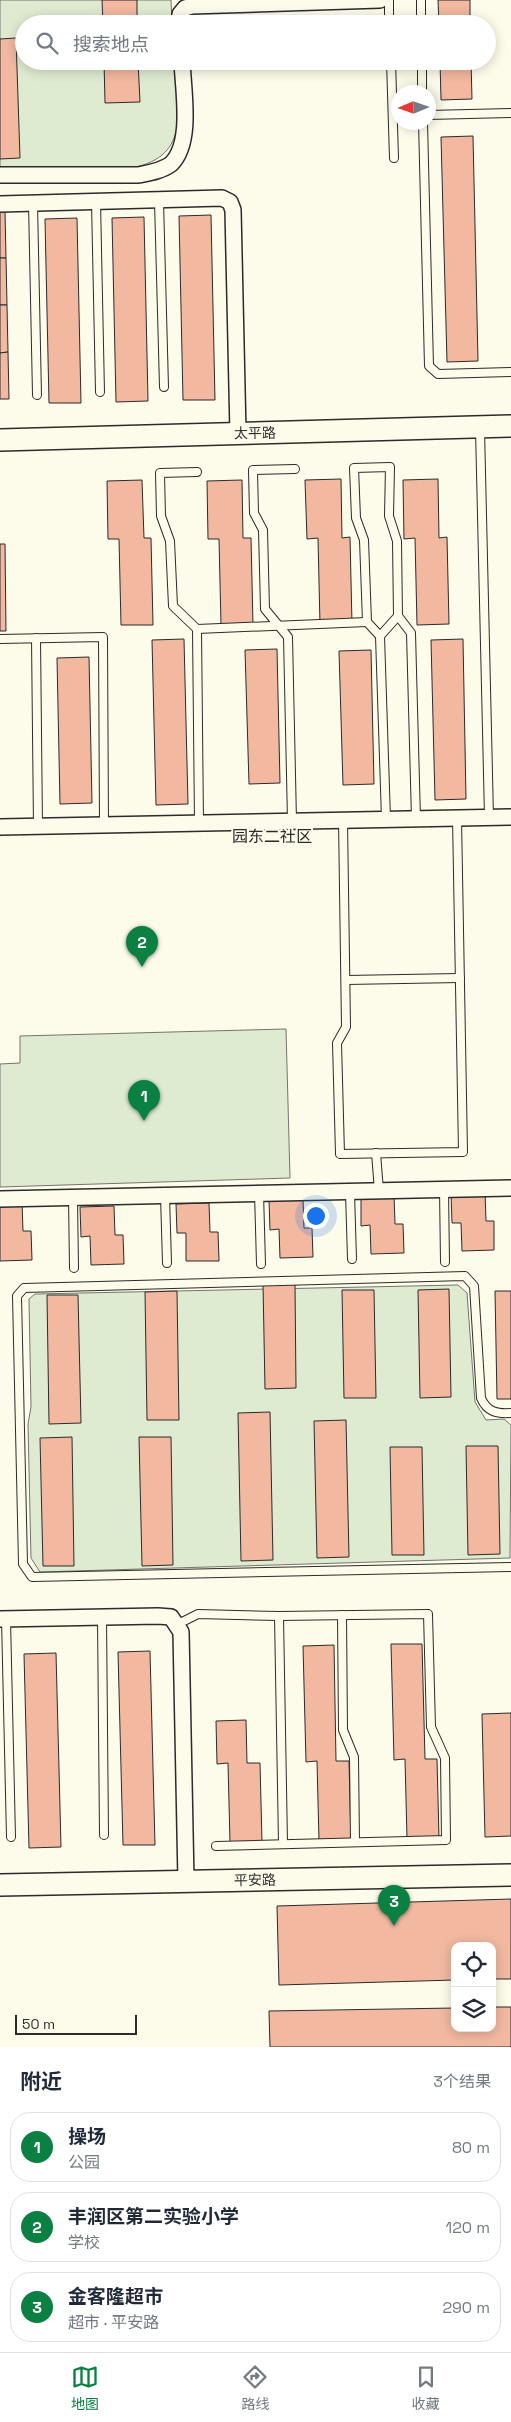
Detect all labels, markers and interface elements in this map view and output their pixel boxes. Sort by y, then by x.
search box [15,15,496,70]
icon: search [33,29,61,57]
text: 搜索地点 [73,32,149,57]
north arrow [391,85,436,130]
street label: 太平路 [234,424,276,442]
district label: 园东二社区 [232,826,312,847]
pin: 2 [126,926,158,967]
pin: 1 [128,1080,160,1121]
your location [303,1203,329,1229]
street label: 平安路 [234,1871,276,1889]
pin: 3 [378,1885,410,1926]
map controls [451,1942,496,2032]
button: locate [451,1942,496,1987]
button: layers [451,1987,496,2032]
scale bar [15,2012,138,2035]
text: 50 m [22,2015,55,2033]
text: 附近 [20,2068,62,2095]
text: 3个结果 [433,2071,491,2092]
text: 操场 [68,2124,106,2149]
text: 1 [33,2137,41,2158]
text: 80 m [452,2137,490,2158]
text: 公园 [68,2152,100,2173]
text: 丰润区第二实验小学 [68,2204,239,2229]
text: 2 [32,2217,42,2238]
text: 120 m [446,2217,490,2238]
text: 学校 [68,2232,100,2253]
text: 金客隆超市 [68,2284,163,2309]
text: 3 [32,2297,42,2318]
text: 290 m [442,2297,490,2318]
text: 超市 · 平安路 [68,2312,159,2333]
tab: 地图 [71,2363,99,2413]
tab: 路线 [241,2363,269,2413]
tab: 收藏 [412,2363,440,2413]

